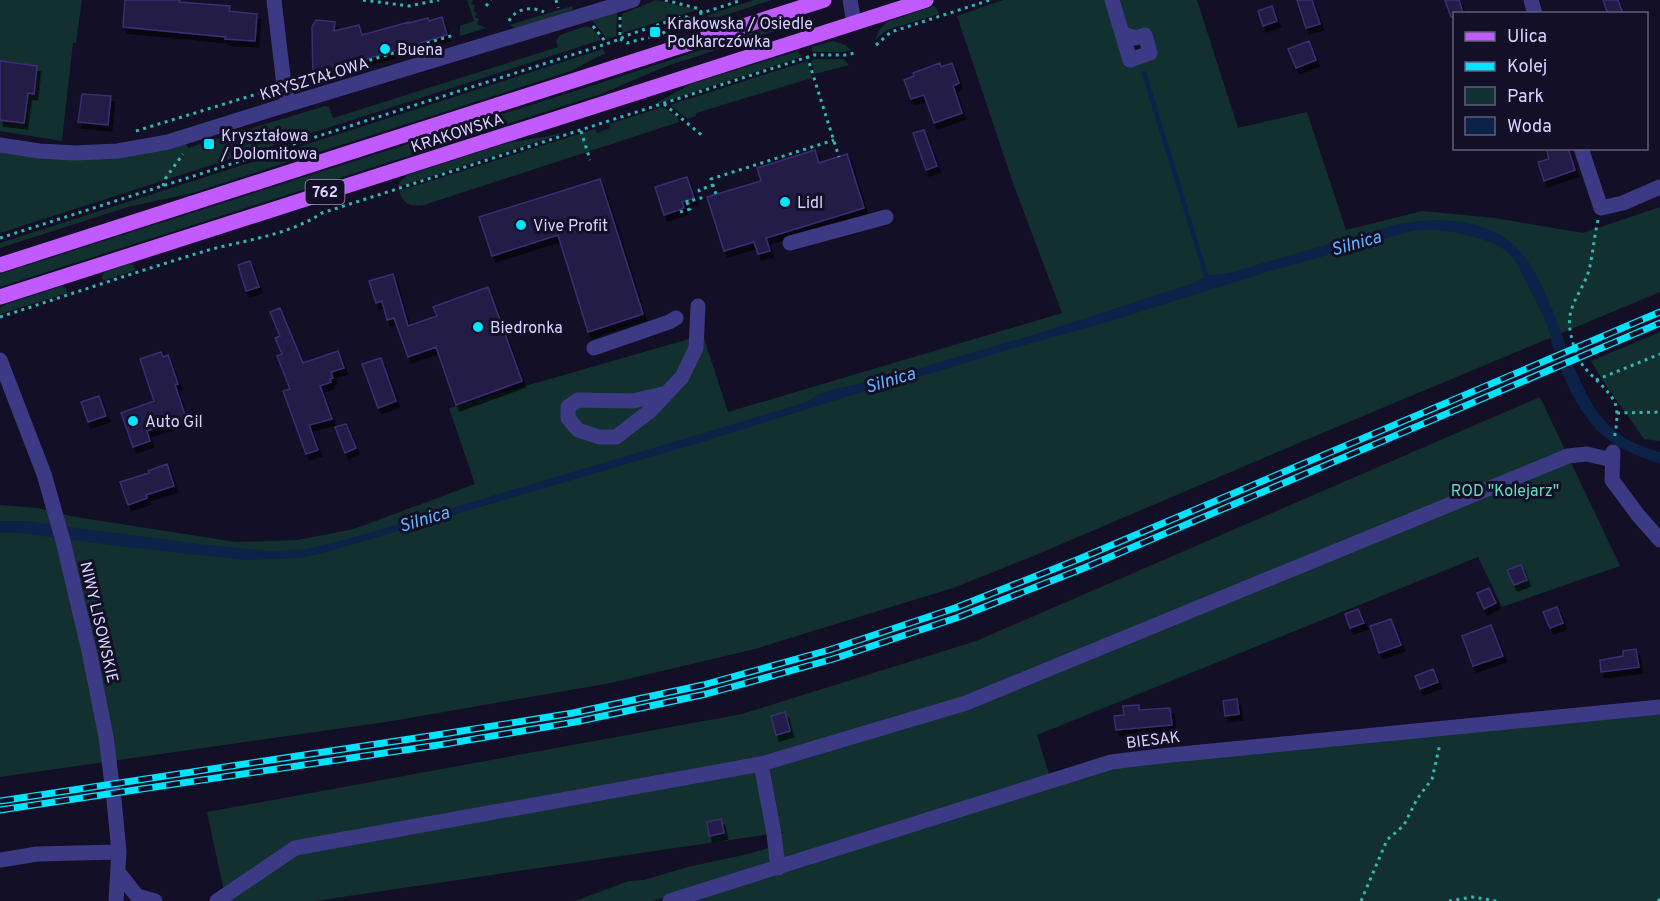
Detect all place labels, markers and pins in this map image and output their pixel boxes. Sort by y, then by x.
place label: Krakowska / Osiedle Podkarczówka [667,15,813,53]
marker: Krakowska / Osiedle Podkarczówka [648,25,662,39]
place label: Buena [397,41,443,61]
marker: Buena [378,42,392,56]
place label: Kryształowa / Dolomitowa [220,127,317,165]
marker: Kryształowa / Dolomitowa [202,137,216,151]
place label: Lidl [797,194,823,214]
marker: Lidl [778,195,792,209]
place label: Vive Profit [533,217,608,237]
marker: Vive Profit [514,218,528,232]
place label: Biedronka [490,319,563,339]
marker: Biedronka [471,320,485,334]
place label: Auto Gil [145,413,203,433]
marker: Auto Gil [126,414,140,428]

